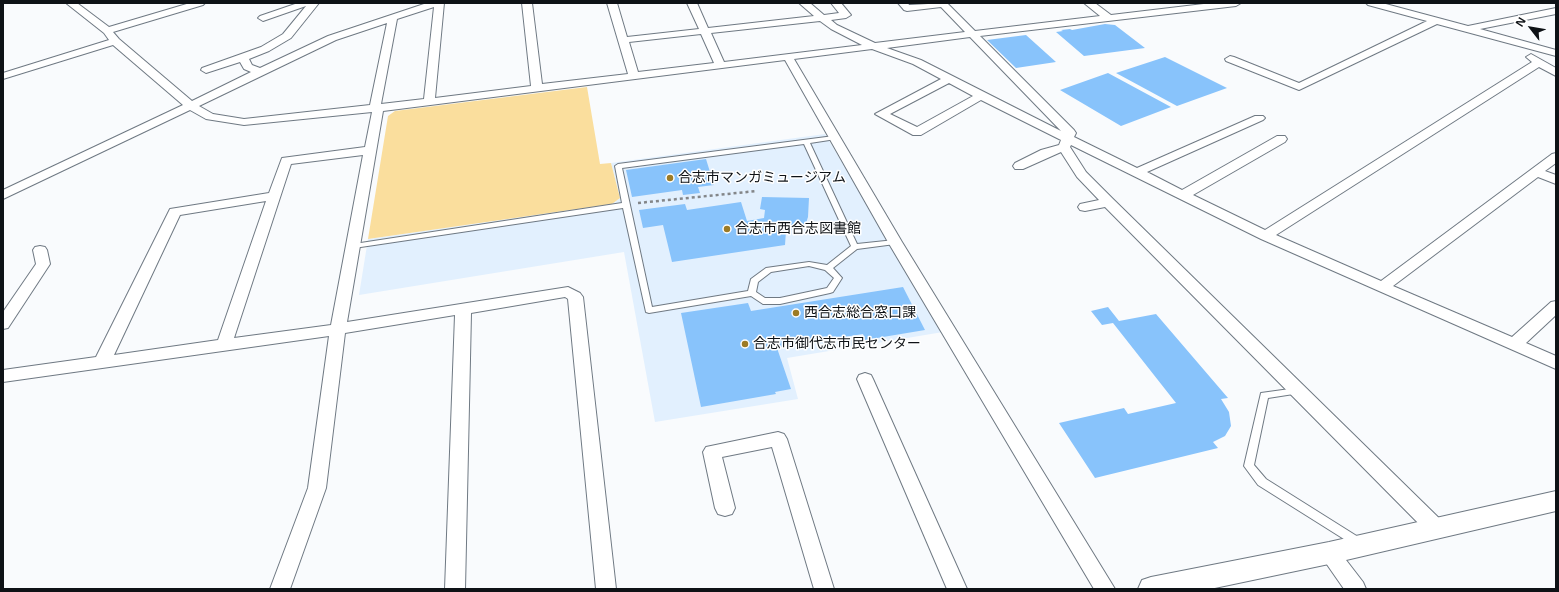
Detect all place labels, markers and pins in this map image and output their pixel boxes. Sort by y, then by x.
place label: 合志市マンガミュージアム [678,170,846,186]
marker: 合志市マンガミュージアム [665,173,675,183]
place label: 合志市西合志図書館 [735,221,861,237]
marker: 合志市西合志図書館 [722,224,732,234]
place label: 西合志総合窓口課 [804,305,916,321]
marker: 西合志総合窓口課 [791,308,801,318]
place label: 合志市御代志市民センター [753,336,921,352]
marker: 合志市御代志市民センター [740,339,750,349]

